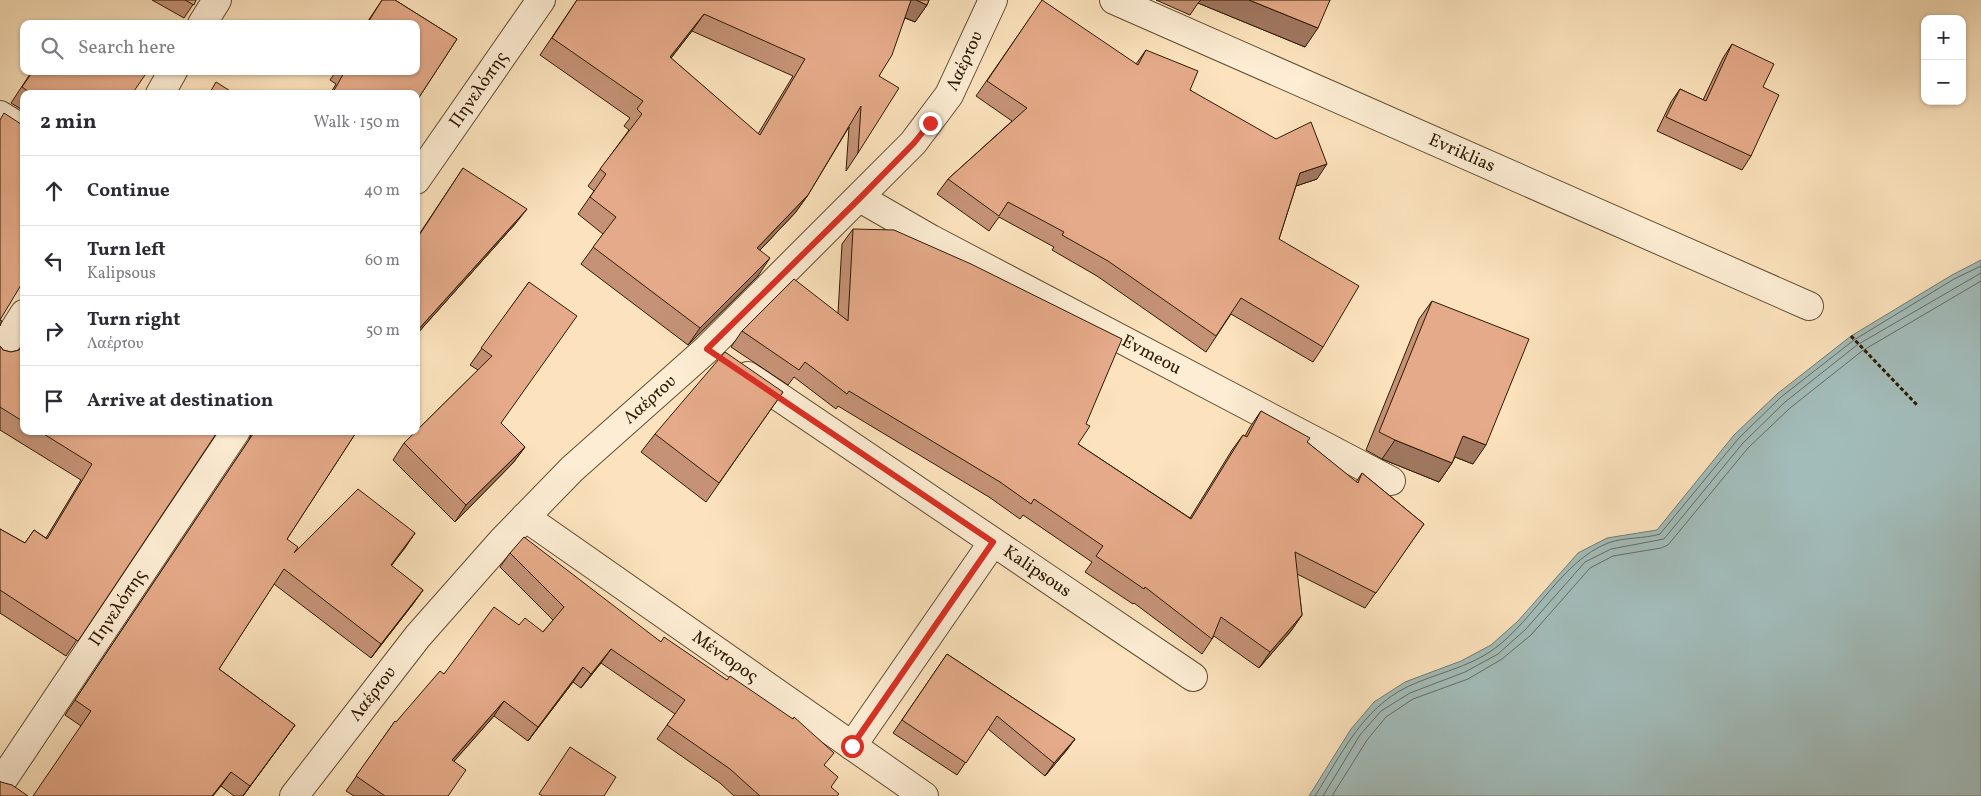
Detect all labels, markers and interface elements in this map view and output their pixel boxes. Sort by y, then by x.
map controls [1921,15,1966,105]
button: + [1921,15,1966,60]
search box [20,20,420,75]
street label: Λαέρτου [940,27,989,95]
icon: search [38,34,66,62]
text: Search here [78,35,175,61]
street label: Πηνελόπης [443,46,514,133]
button: − [1921,60,1966,105]
text: 2 min [40,108,97,137]
text: Walk · 150 m [314,112,400,134]
route end [919,112,942,135]
street label: Evriklias [1424,127,1499,179]
icon: ahead [40,177,68,205]
text: Continue [87,178,170,204]
text: 40 m [364,180,400,202]
text: Turn left [87,237,166,263]
icon: left [40,247,68,275]
text: 60 m [365,250,400,272]
text: Kalipsous [87,263,156,285]
text: Turn right [87,307,180,333]
icon: right [40,317,68,345]
text: 50 m [366,320,400,342]
street label: Evmeou [1117,329,1186,381]
text: Λαέρτου [87,333,143,355]
street label: Λαέρτου [618,369,682,430]
icon: arrive [40,387,68,415]
text: Arrive at destination [87,388,273,414]
street label: Kalipsous [998,539,1076,604]
street label: Πηνελόπης [83,564,153,651]
street label: Μέντορος [687,625,763,689]
street label: Λαέρτου [344,661,402,727]
route start [841,735,864,758]

